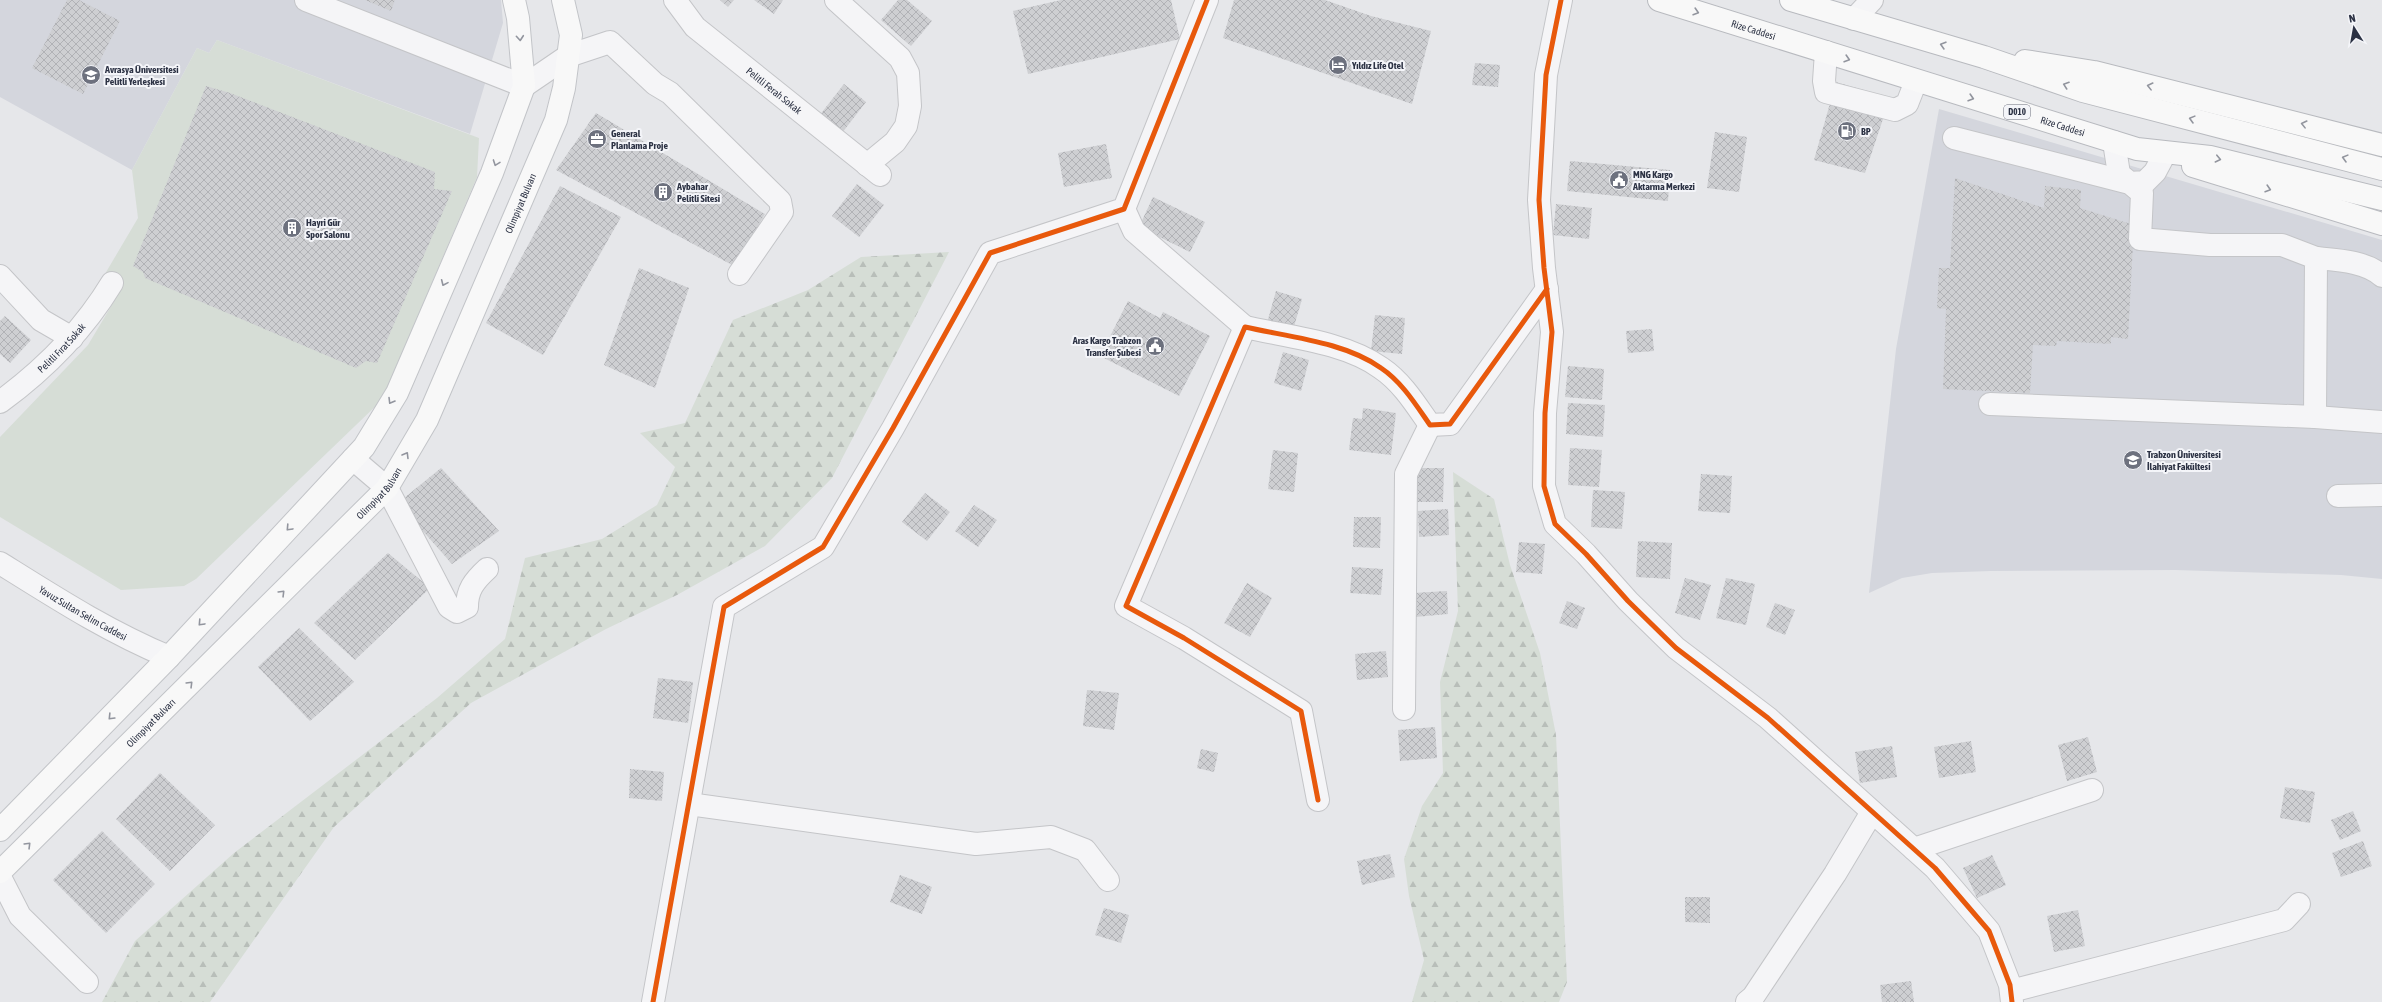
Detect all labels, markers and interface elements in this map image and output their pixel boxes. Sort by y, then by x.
one-way arrow [1692,7,1699,16]
north arrow [2334,8,2374,48]
text: N [2348,12,2356,25]
street label: Rize Caddesi [1730,18,1777,42]
one-way arrow [515,35,524,42]
one-way arrow [1939,41,1946,50]
hotel icon: Yıldız Life Otel [1327,54,1349,76]
one-way arrow [1843,54,1850,63]
place label: Yıldız Life Otel [1351,60,1404,71]
school or university icon: Avrasya Üniversitesi Pelitli Yerleşkesi [80,64,102,86]
place label: Avrasya Üniversitesi Pelitli Yerleşkesi [104,64,179,87]
street label: Pelitli Ferah Sokak [744,65,804,117]
one-way arrow [2063,81,2070,90]
one-way arrow [2147,82,2154,91]
one-way arrow [1967,93,1974,101]
road number: D010 [2004,105,2030,119]
street label: Rize Caddesi [2039,114,2086,138]
one-way arrow [2188,115,2195,124]
fuel station icon: BP [1836,120,1858,142]
one-way arrow [2300,121,2307,129]
place label: BP [1861,126,1871,137]
office icon: General Planlama Proje [586,128,608,150]
place label: General Planlama Proje [611,128,668,151]
one-way arrow [2215,154,2221,162]
one-way arrow [2341,155,2348,163]
one-way arrow [492,160,500,167]
public building icon: MNG Kargo Aktarma Merkezi [1608,169,1630,191]
place label: MNG Kargo Aktarma Merkezi [1632,169,1695,192]
street label: Olimpiyat Bulvarı [503,172,538,235]
building icon: Aybahar Pelitli Sitesi [652,181,674,203]
place label: Aybahar Pelitli Sitesi [676,181,720,204]
one-way arrow [2264,184,2271,193]
building icon: Hayri Gür Spor Salonu [281,217,303,239]
place label: Hayri Gür Spor Salonu [306,217,350,240]
one-way arrow [441,279,449,286]
street label: Pelitli Fırat Sokak [36,321,88,375]
place label: Aras Kargo Trabzon Transfer Şubesi [1072,335,1141,358]
public building icon: Aras Kargo Trabzon Transfer Şubesi [1144,335,1166,357]
one-way arrow [389,397,396,404]
school or university icon: Trabzon Üniversitesi İlahiyat Fakültesi [2122,449,2144,471]
place label: Trabzon Üniversitesi İlahiyat Fakültesi [2147,449,2221,472]
one-way arrow [402,452,409,459]
street label: Olimpiyat Bulvarı [354,466,404,521]
one-way arrow [286,523,294,531]
street label: Yavuz Sultan Selim Caddesi [37,584,129,643]
one-way arrow [277,590,285,598]
one-way arrow [198,618,205,626]
one-way arrow [185,681,193,689]
street label: Olimpiyat Bulvarı [124,697,177,750]
one-way arrow [108,712,116,720]
one-way arrow [23,842,31,850]

